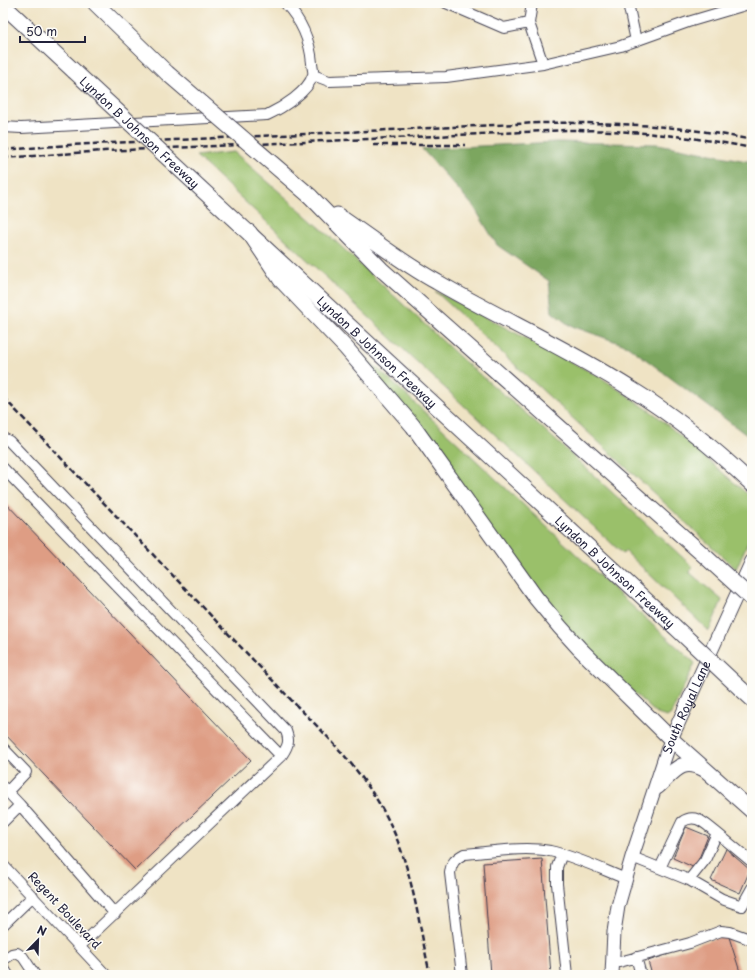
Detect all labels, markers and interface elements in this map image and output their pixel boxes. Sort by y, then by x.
scale bar [20,18,85,44]
text: 50 m [26,22,57,40]
street label: Lyndon B Johnson Freeway [76,72,204,192]
street label: Lyndon B Johnson Freeway [313,292,441,412]
street label: Lyndon B Johnson Freeway [551,512,679,632]
street label: South Royal Lane [658,657,715,756]
street label: Regent Boulevard [24,867,106,953]
north arrow [18,920,58,960]
text: N [35,921,50,940]

